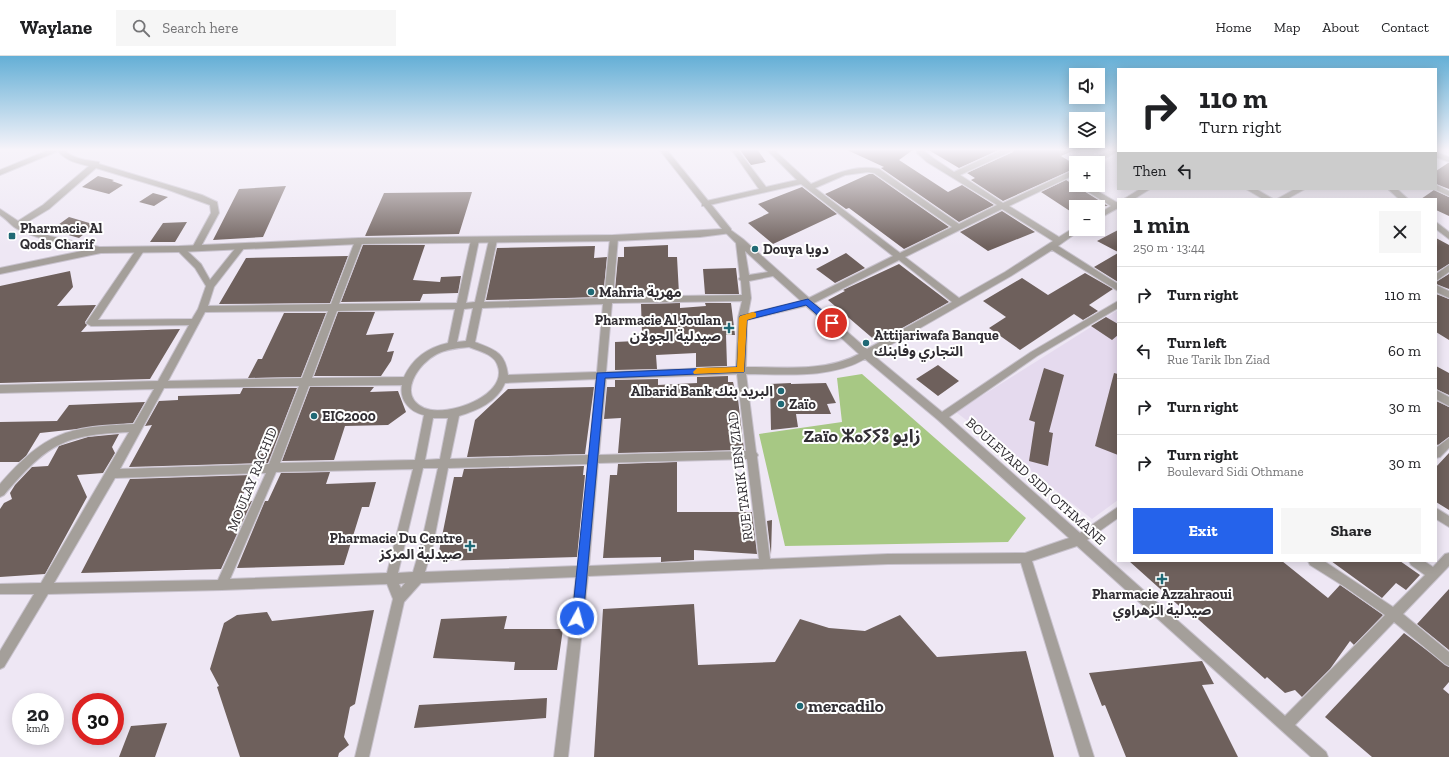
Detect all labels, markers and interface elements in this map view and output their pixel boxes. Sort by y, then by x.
search box [116,10,396,46]
text: Waylane [20,16,92,39]
icon: search [130,17,152,39]
text: Search here [162,19,238,37]
text: Home [1216,19,1252,36]
text: Map [1274,19,1300,36]
text: About [1322,19,1359,36]
text: Contact [1381,19,1429,36]
map controls [1069,68,1105,236]
button: sound [1069,68,1105,104]
text: 110 m [1199,82,1268,115]
icon: right [1133,84,1185,136]
button: layers [1069,112,1105,148]
text: Turn right [1199,116,1281,138]
button: + [1069,156,1105,192]
icon: left [1174,160,1196,182]
text: Then [1133,162,1166,180]
button: − [1069,200,1105,236]
text: 1 min [1133,210,1190,239]
button: close [1379,211,1421,253]
place label: Pharmacie Al Qods Charif [20,220,103,253]
marker: Pharmacie Al Qods Charif [7,231,17,241]
text: 250 m · 13:44 [1133,240,1205,255]
place label: Douya دويا [763,241,829,258]
marker: Douya دويا [750,244,760,254]
place label: Mahria مهرية [599,284,682,301]
icon: right [1133,284,1155,306]
text: Turn right [1167,286,1238,304]
text: 110 m [1384,286,1421,304]
marker: Mahria مهرية [586,287,596,297]
pin [815,306,849,340]
place label: Pharmacie Al Joulan صيدلية الجولان [595,312,722,345]
icon: arrive [821,312,843,334]
marker: Pharmacie Al Joulan صيدلية الجولان [724,323,734,333]
place label: Attijariwafa Banque التجاري وفابنك [874,327,999,362]
text: Turn left [1167,334,1227,352]
marker: Attijariwafa Banque التجاري وفابنك [861,338,871,348]
icon: left [1133,340,1155,362]
text: 60 m [1388,342,1421,360]
text: Rue Tarik Ibn Ziad [1167,352,1270,367]
place label: Albarid Bank البريد بنك [631,383,773,400]
marker: Albarid Bank البريد بنك [776,386,786,396]
place label: Zaïo [789,396,817,413]
icon: right [1133,396,1155,418]
text: Turn right [1167,398,1238,416]
text: 30 m [1389,398,1421,416]
marker: Zaïo [776,399,786,409]
place label: EIC2000 [322,408,376,425]
street label: RUE TARIK IBN ZIAD [724,410,757,541]
marker: EIC2000 [309,411,319,421]
street label: BOULEVARD SIDI OTHMANE [962,414,1109,549]
street label: MOULAY RACHID [224,425,281,534]
district label: Zaïo ⵣⴰⵢⵢⵓ زايو [803,425,921,447]
text: Turn right [1167,446,1238,464]
icon: right [1133,452,1155,474]
text: 30 m [1389,454,1421,472]
text: Boulevard Sidi Othmane [1167,464,1304,479]
button: Exit [1133,508,1273,554]
button: Share [1281,508,1421,554]
place label: Pharmacie Du Centre صيدلية المركز [330,530,462,563]
marker: Pharmacie Du Centre صيدلية المركز [465,541,475,551]
marker: Pharmacie Azzahraoui صيدلية الزهراوي [1157,574,1167,584]
place label: Pharmacie Azzahraoui صيدلية الزهراوي [1092,586,1232,621]
position arrow [556,597,598,639]
speed limit sign: 30 [72,693,124,745]
place label: mercadilo [808,696,884,716]
marker: mercadilo [795,701,805,711]
text: 20 [27,702,49,726]
text: km/h [27,723,49,735]

